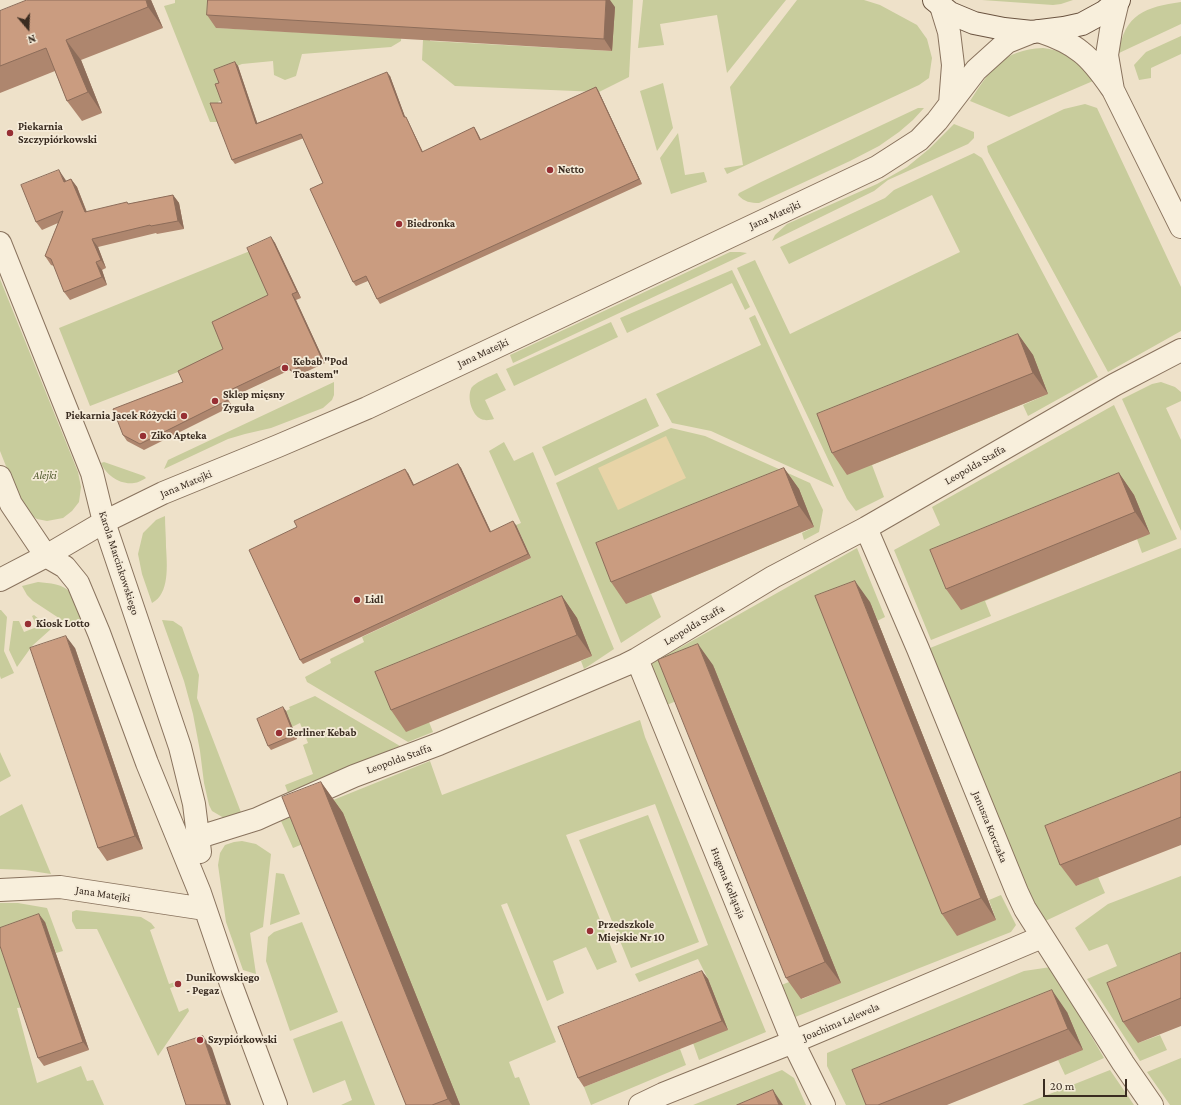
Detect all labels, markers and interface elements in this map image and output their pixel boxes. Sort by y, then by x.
north arrow [8,8,48,48]
text: N [26,32,37,46]
place label: Piekarnia Szczypiórkowski [18,120,97,146]
marker: Piekarnia Szczypiórkowski [5,128,15,138]
place label: Netto [558,163,584,177]
marker: Netto [545,165,555,175]
street label: Jana Matejki [747,198,803,232]
place label: Biedronka [407,217,455,231]
marker: Biedronka [394,219,404,229]
street label: Jana Matejki [455,335,511,371]
place label: Kebab "Pod Toastem" [293,355,348,381]
marker: Kebab "Pod Toastem" [280,363,290,373]
place label: Sklep mięsny Zyguła [223,388,285,414]
marker: Sklep mięsny Zyguła [210,396,220,406]
place label: Piekarnia Jacek Różycki [65,409,176,423]
marker: Piekarnia Jacek Różycki [179,411,189,421]
place label: Ziko Apteka [151,429,207,443]
marker: Ziko Apteka [138,431,148,441]
street label: Leopolda Staffa [942,442,1008,488]
street label: Jana Matejki [158,467,214,501]
park label: Alejki [33,469,57,483]
street label: Karola Marcinkowskiego [96,509,142,617]
place label: Lidl [365,593,383,607]
marker: Lidl [352,595,362,605]
street label: Leopolda Staffa [661,602,727,648]
place label: Kiosk Lotto [36,617,90,631]
marker: Kiosk Lotto [23,619,33,629]
place label: Berliner Kebab [287,726,356,740]
marker: Berliner Kebab [274,728,284,738]
street label: Leopolda Staffa [365,741,433,777]
street label: Janusza Korczaka [970,789,1010,865]
street label: Hugona Kołłątaja [708,845,748,921]
street label: Jana Matejki [75,883,131,905]
place label: Przedszkole Miejskie Nr 10 [598,918,665,944]
marker: Przedszkole Miejskie Nr 10 [585,926,595,936]
place label: Dunikowskiego - Pegaz [186,971,259,997]
marker: Dunikowskiego - Pegaz [173,979,183,989]
street label: Joachima Lelewela [801,1000,881,1044]
place label: Szypiórkowski [208,1033,277,1047]
marker: Szypiórkowski [195,1035,205,1045]
scale bar [1045,1071,1129,1097]
text: 20 m [1050,1079,1074,1093]

